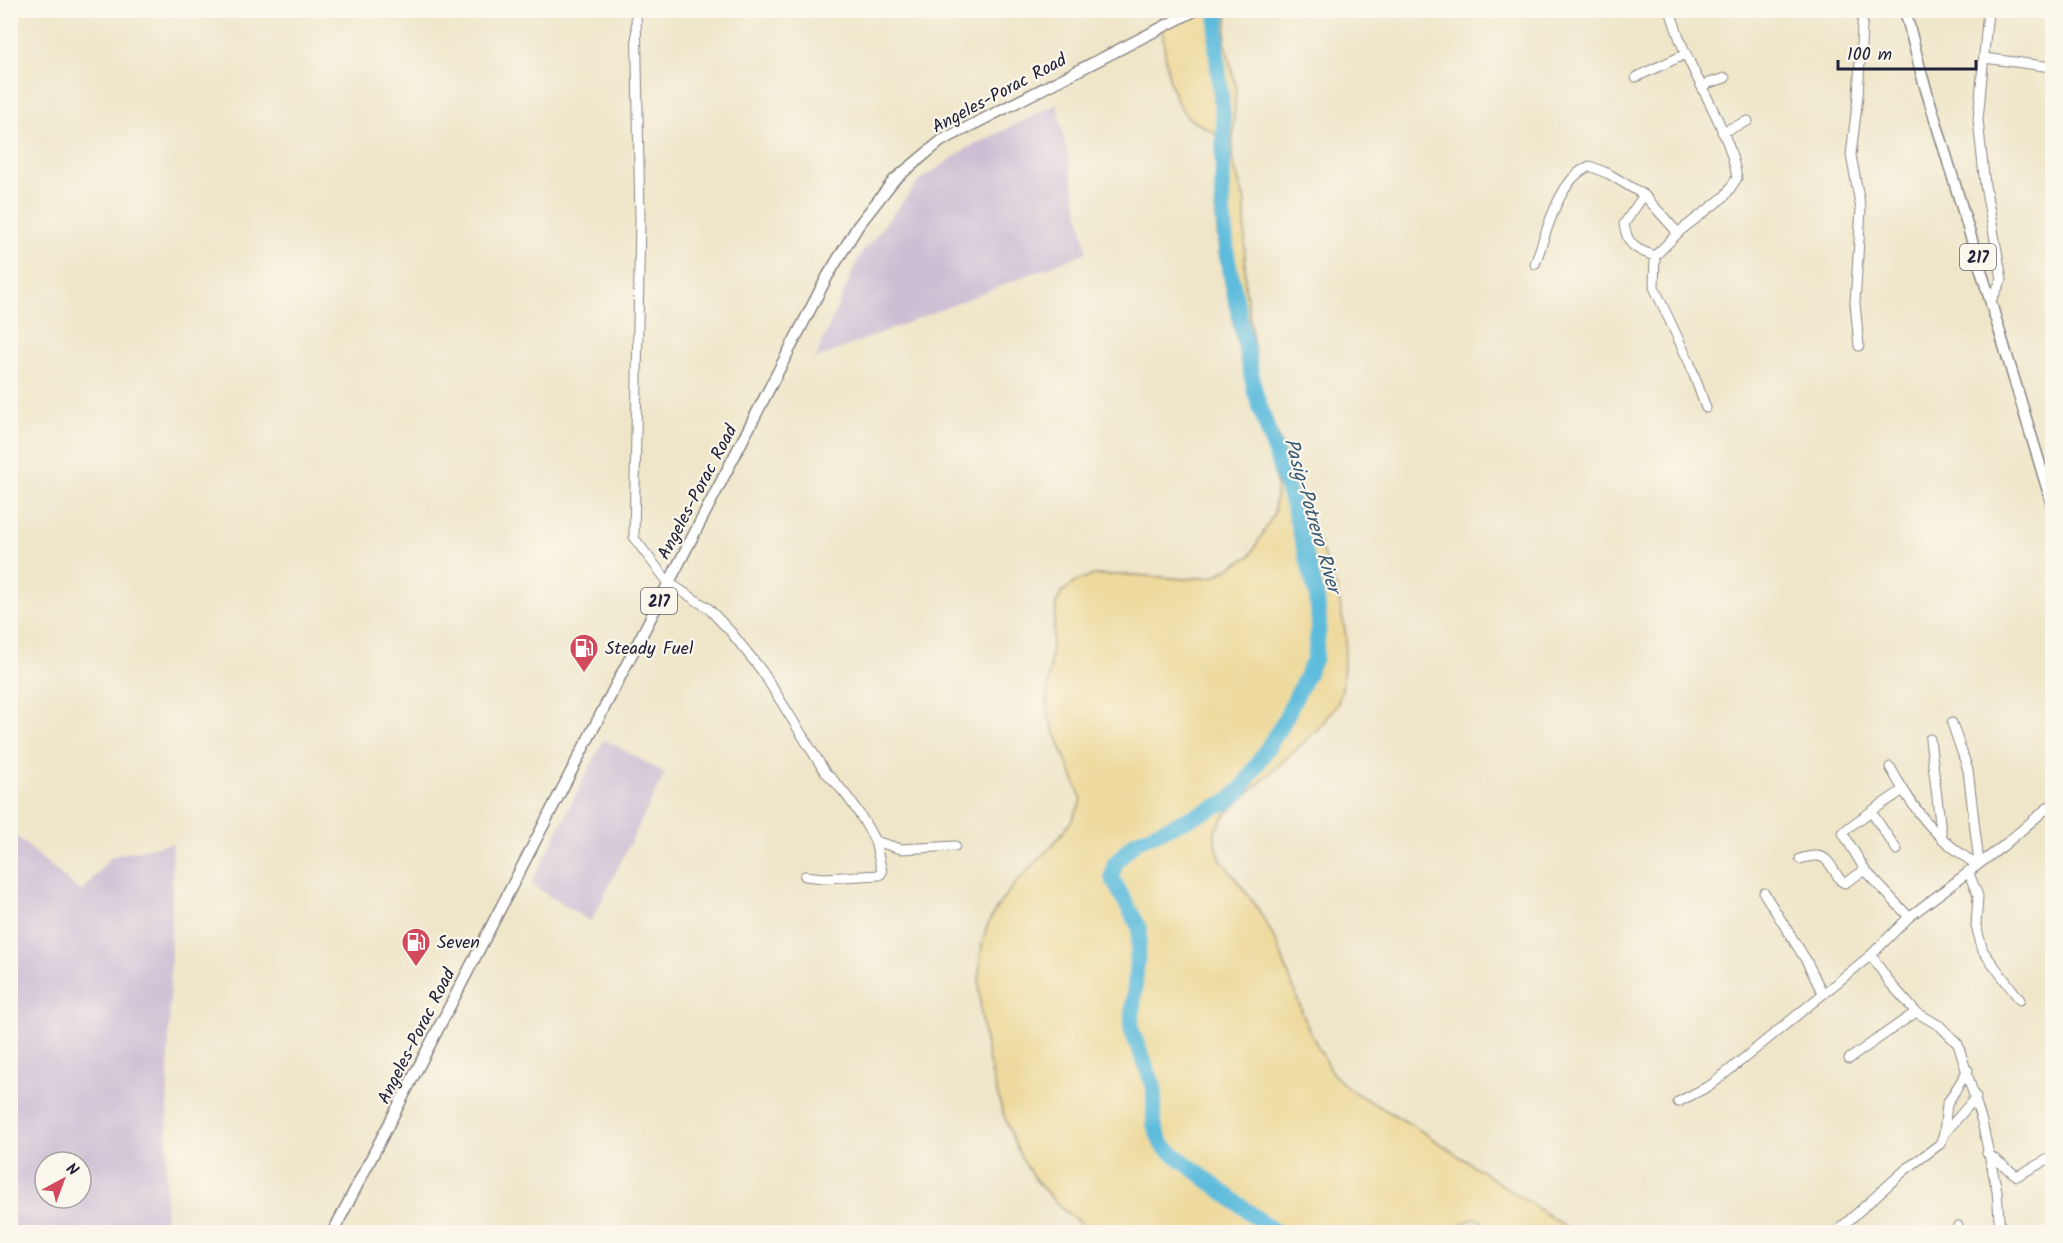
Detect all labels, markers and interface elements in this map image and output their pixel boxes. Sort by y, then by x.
scale bar [1838,33,1976,71]
text: 100 m [1847,41,1892,70]
street label: Angeles-Porac Road [927,46,1073,142]
road number: 217 [1960,244,1996,270]
street label: Angeles-Porac Road [650,419,747,565]
water label: Pasig-Potrero River [1274,434,1350,601]
road number: 217 [641,588,677,614]
fuel station icon: Steady Fuel [568,632,600,674]
place label: Steady Fuel [605,635,694,664]
fuel station icon: Seven [400,926,432,968]
place label: Seven [437,929,480,958]
street label: Angeles-Porac Road [371,963,465,1110]
north arrow [33,1150,93,1210]
text: N [60,1157,84,1183]

